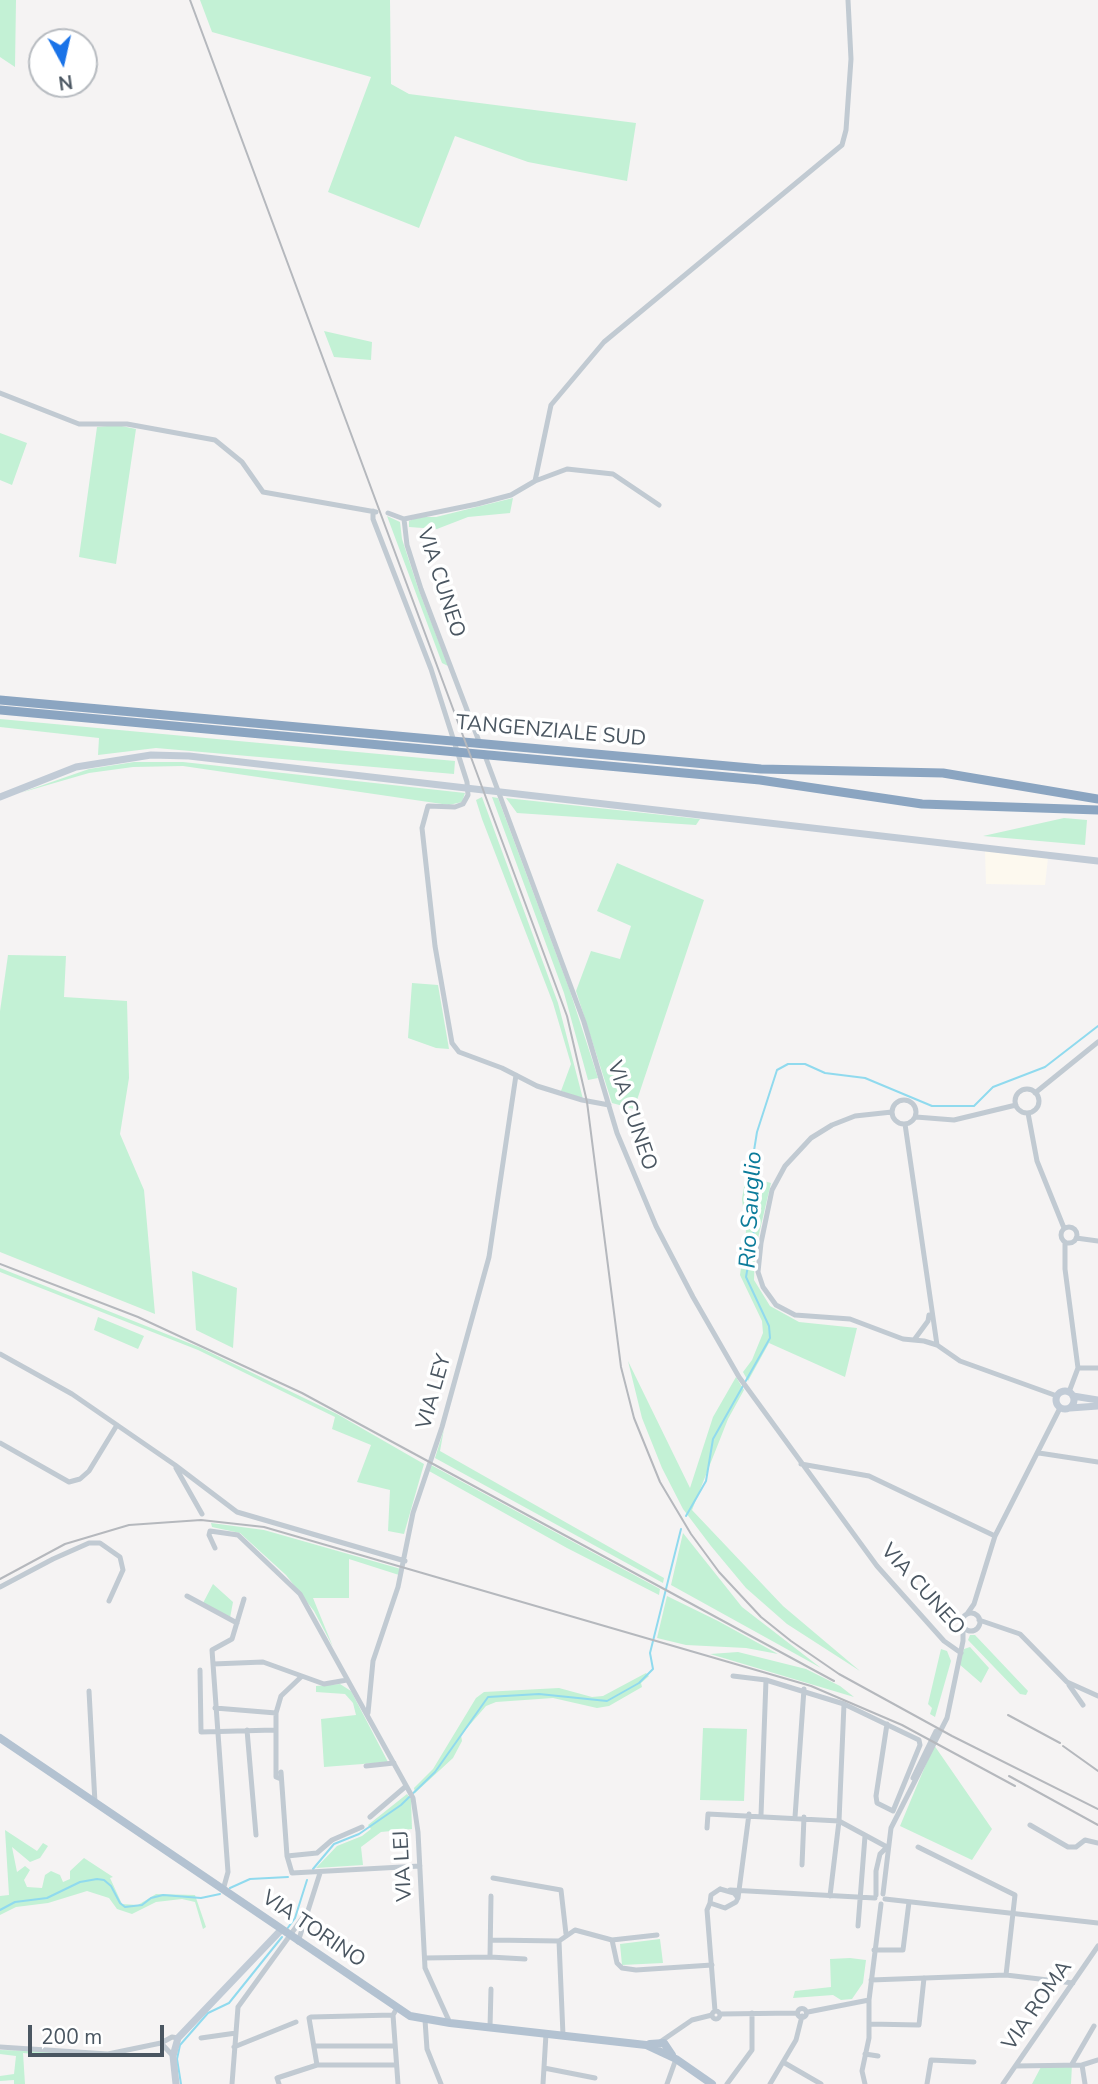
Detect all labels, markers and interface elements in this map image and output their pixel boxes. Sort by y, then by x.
north arrow [28,28,98,98]
text: N [57,68,74,96]
street label: VIA CUNEO [410,525,470,641]
street label: TANGENZIALE SUD [455,711,647,753]
street label: VIA CUNEO [601,1058,661,1174]
water label: Rio Sauglio [735,1151,769,1269]
street label: VIA LEY [412,1352,458,1432]
street label: VIA CUNEO [875,1539,969,1641]
street label: VIA LEJ [390,1830,418,1902]
street label: VIA TORINO [256,1886,370,1974]
street label: VIA ROMA [998,1956,1078,2056]
scale bar [32,2010,168,2054]
text: 200 m [41,2023,102,2051]

